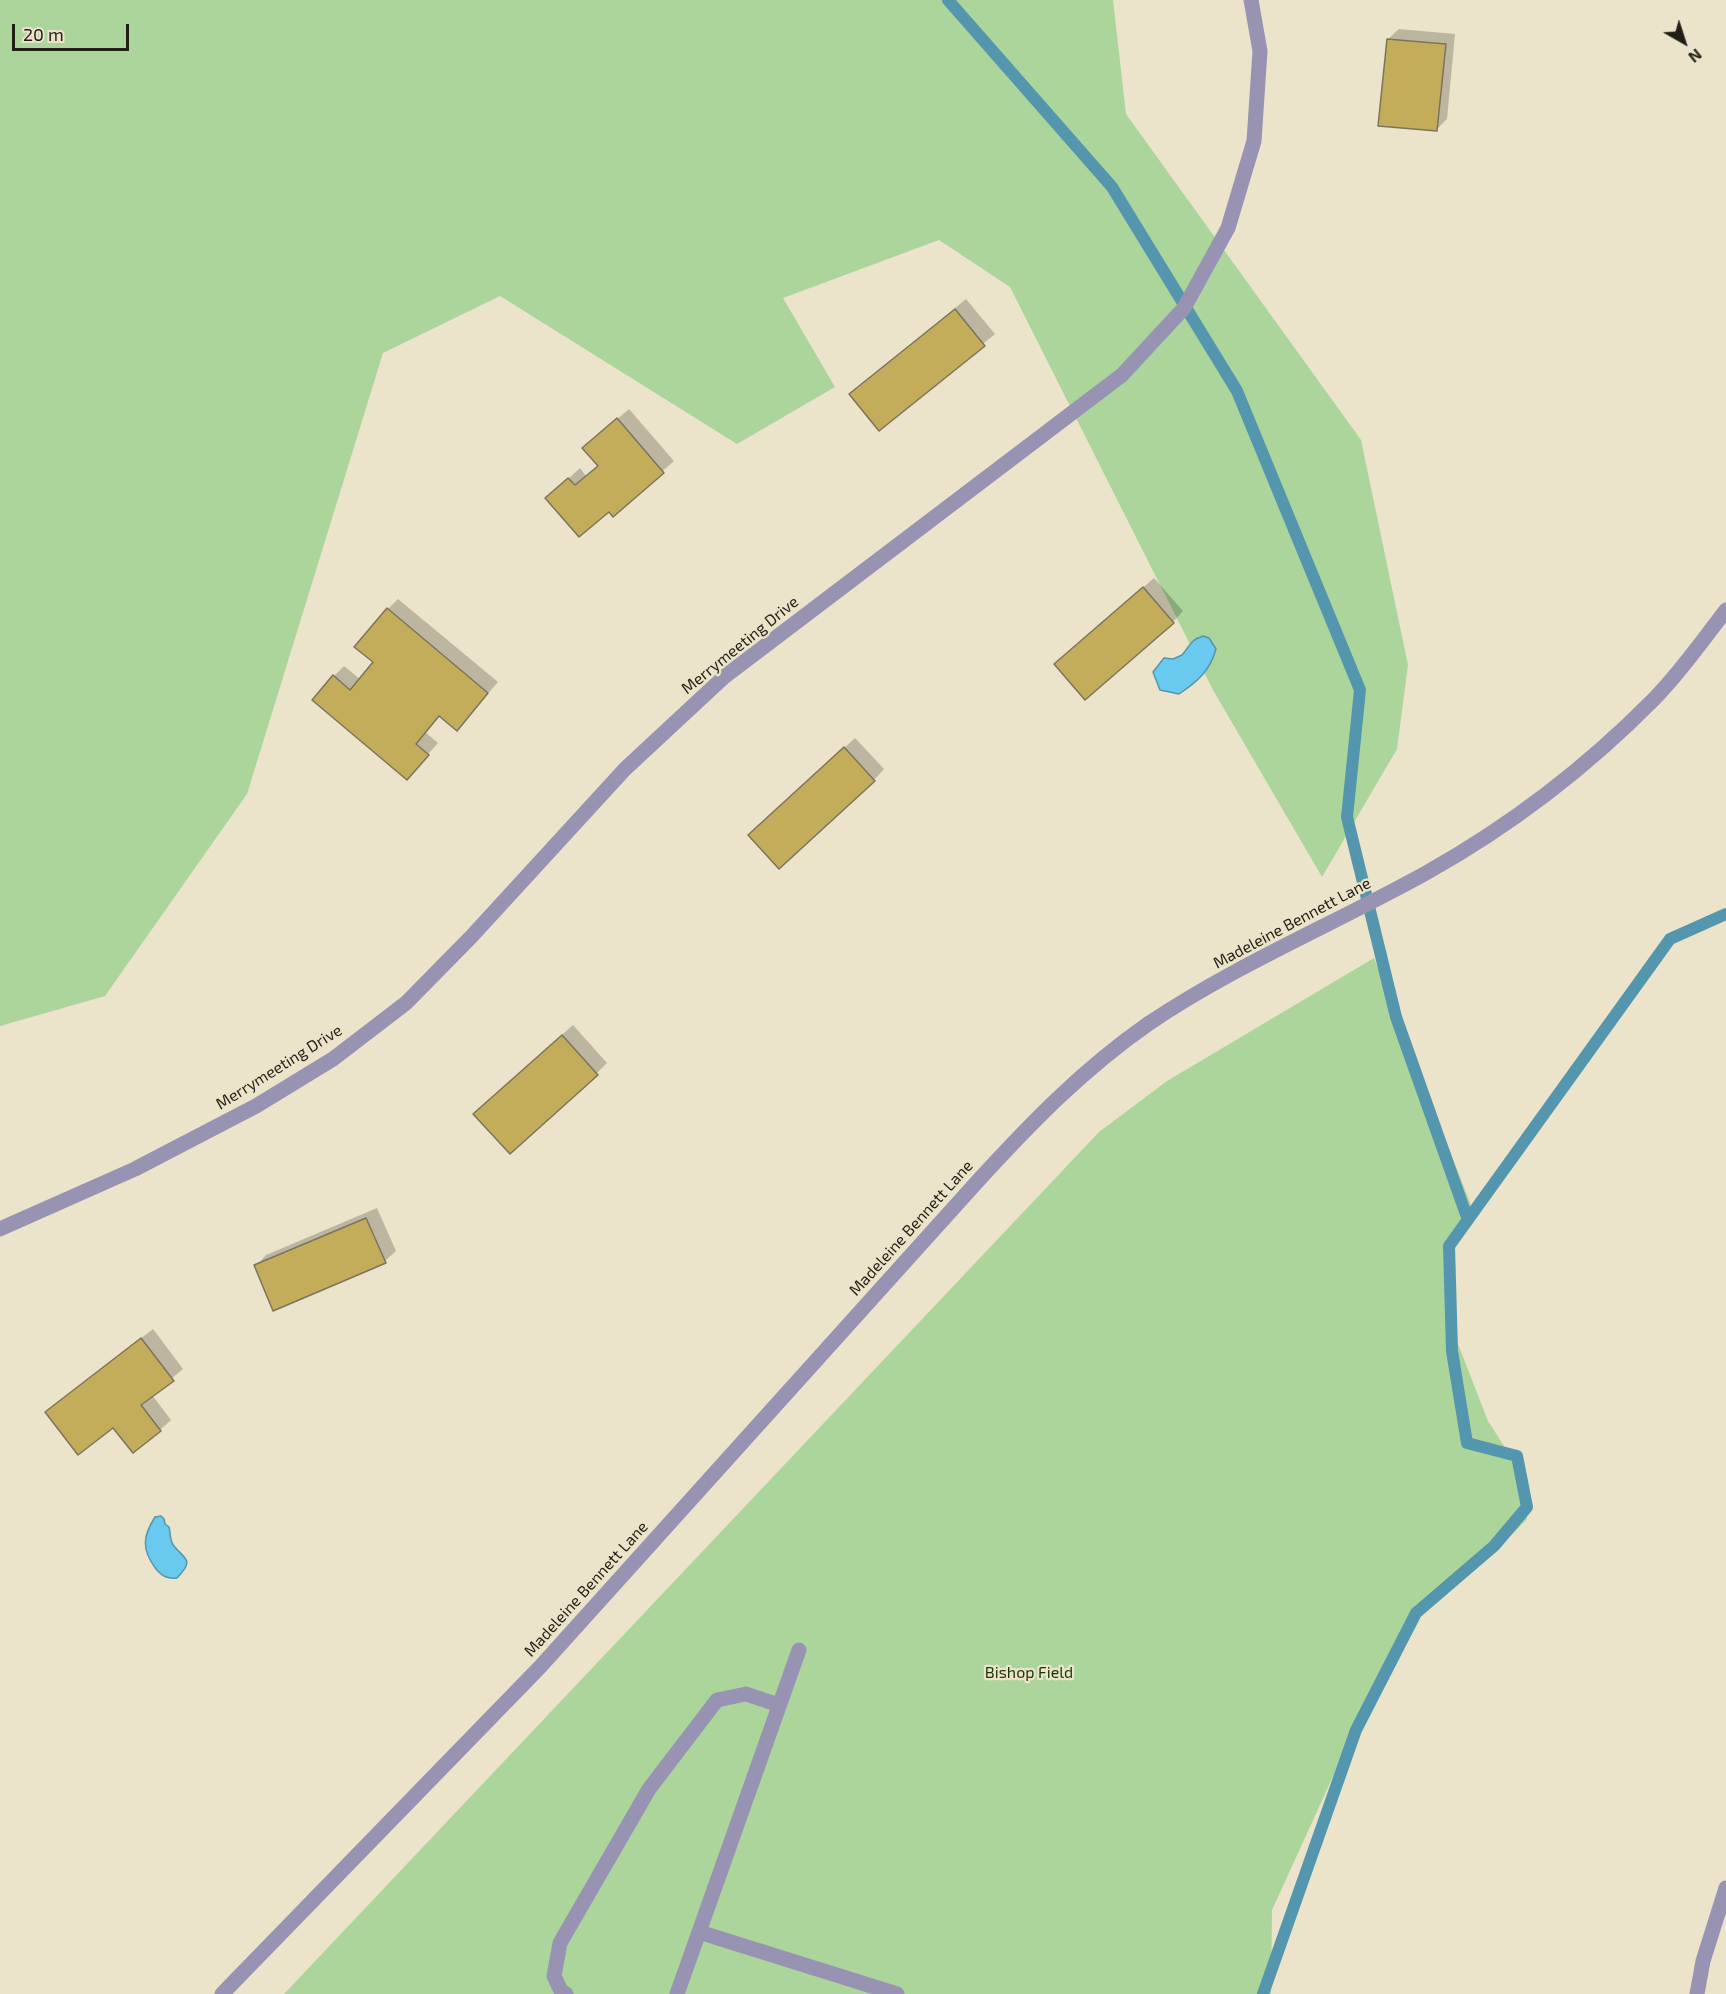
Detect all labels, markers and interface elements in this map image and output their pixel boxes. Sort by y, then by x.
scale bar [15,12,132,50]
north arrow [1654,12,1714,72]
text: 20 m [23,23,64,45]
text: N [1685,45,1706,67]
street label: Merrymeeting Drive [678,592,802,698]
street label: Madeleine Bennett Lane [1210,873,1374,973]
street label: Merrymeeting Drive [212,1020,346,1114]
street label: Madeleine Bennett Lane [845,1156,977,1300]
street label: Madeleine Bennett Lane [520,1517,652,1661]
park label: Bishop Field [985,1663,1073,1683]

